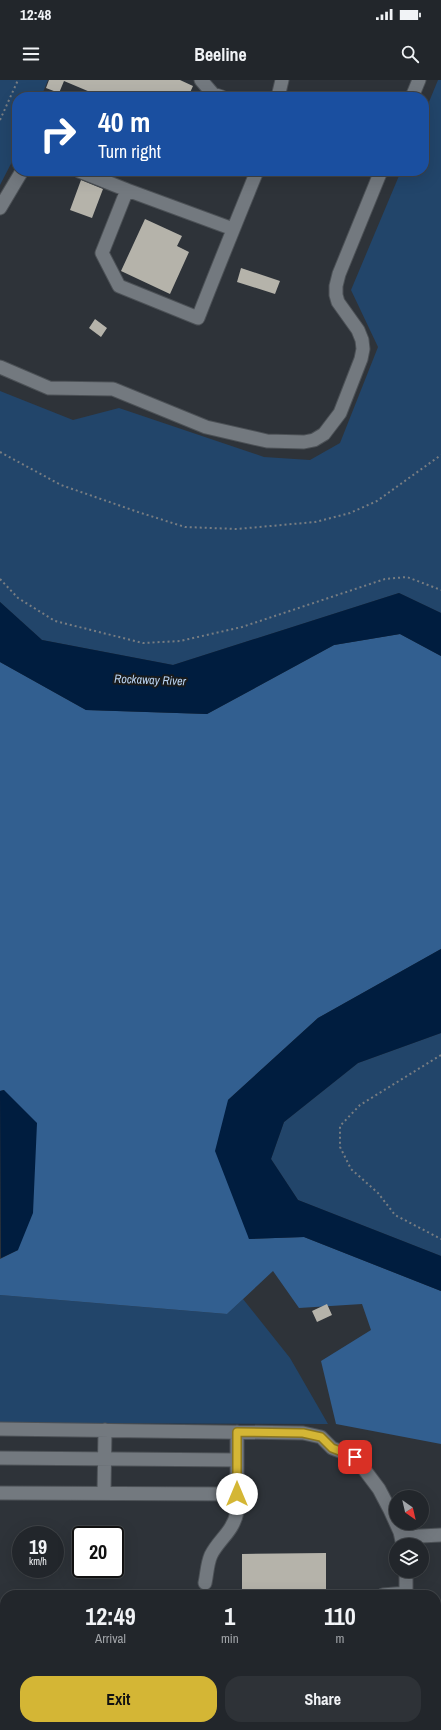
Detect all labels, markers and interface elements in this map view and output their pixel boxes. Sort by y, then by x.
text: 12:48 [20,4,51,25]
text: Beeline [194,42,247,67]
icon: menu [20,43,42,65]
icon: search [399,43,421,65]
text: 40 m [98,103,150,141]
icon: right [32,108,84,160]
text: Turn right [98,139,161,164]
water label: Rockaway River [114,671,187,689]
pin [338,1440,372,1474]
icon: arrive [344,1446,366,1468]
position arrow [216,1473,258,1515]
north arrow [389,1490,429,1530]
map controls [389,1490,429,1578]
speed limit sign: 20 [72,1526,124,1578]
text: 19 [29,1533,47,1560]
button: layers [389,1538,429,1578]
text: km/h [29,1555,47,1568]
text: 12:49 [85,1600,136,1632]
text: 1 [224,1600,235,1632]
text: 110 [324,1600,356,1632]
text: Arrival [95,1630,126,1647]
text: min [221,1630,239,1647]
text: m [335,1630,344,1647]
button: Exit [20,1676,217,1722]
button: Share [225,1676,421,1722]

